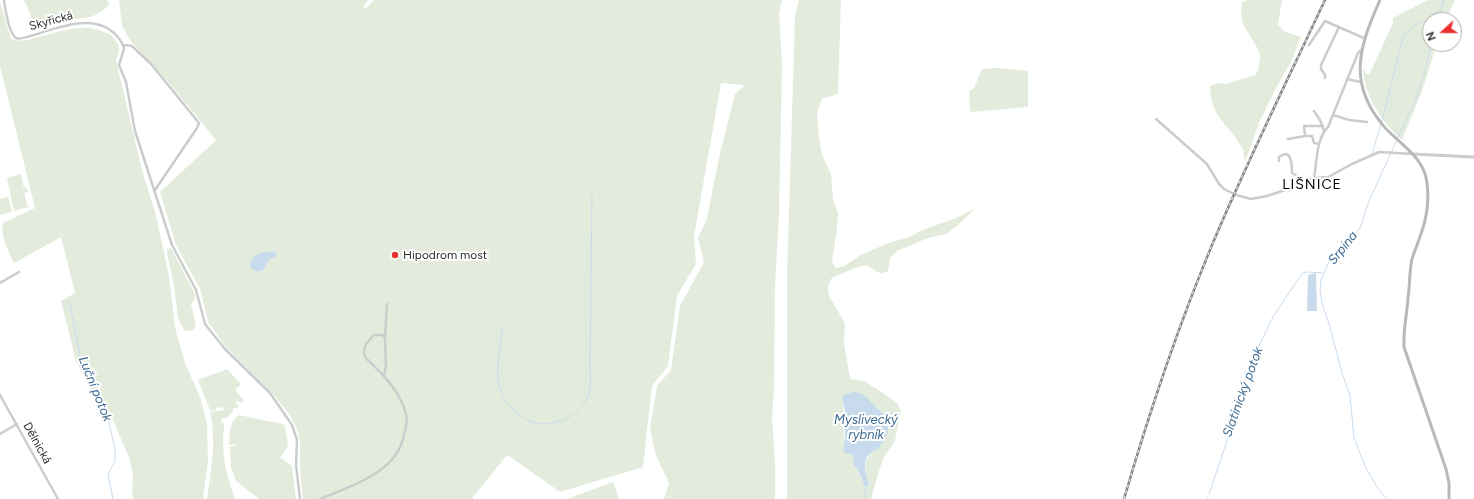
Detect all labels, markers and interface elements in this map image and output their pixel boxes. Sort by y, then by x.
street label: Skyřická [28,8,74,34]
north arrow [1422,12,1462,52]
text: N [1424,30,1439,42]
district label: LIŠNICE [1282,177,1342,193]
water label: Srpina [1325,228,1361,268]
place label: Hipodrom most [403,248,487,262]
marker: Hipodrom most [390,250,400,260]
water label: Slatinický potok [1220,345,1266,439]
water label: Luční potok [75,354,115,424]
water label: Myslivecký rybník [834,412,898,443]
street label: Dělnická [20,420,54,466]

